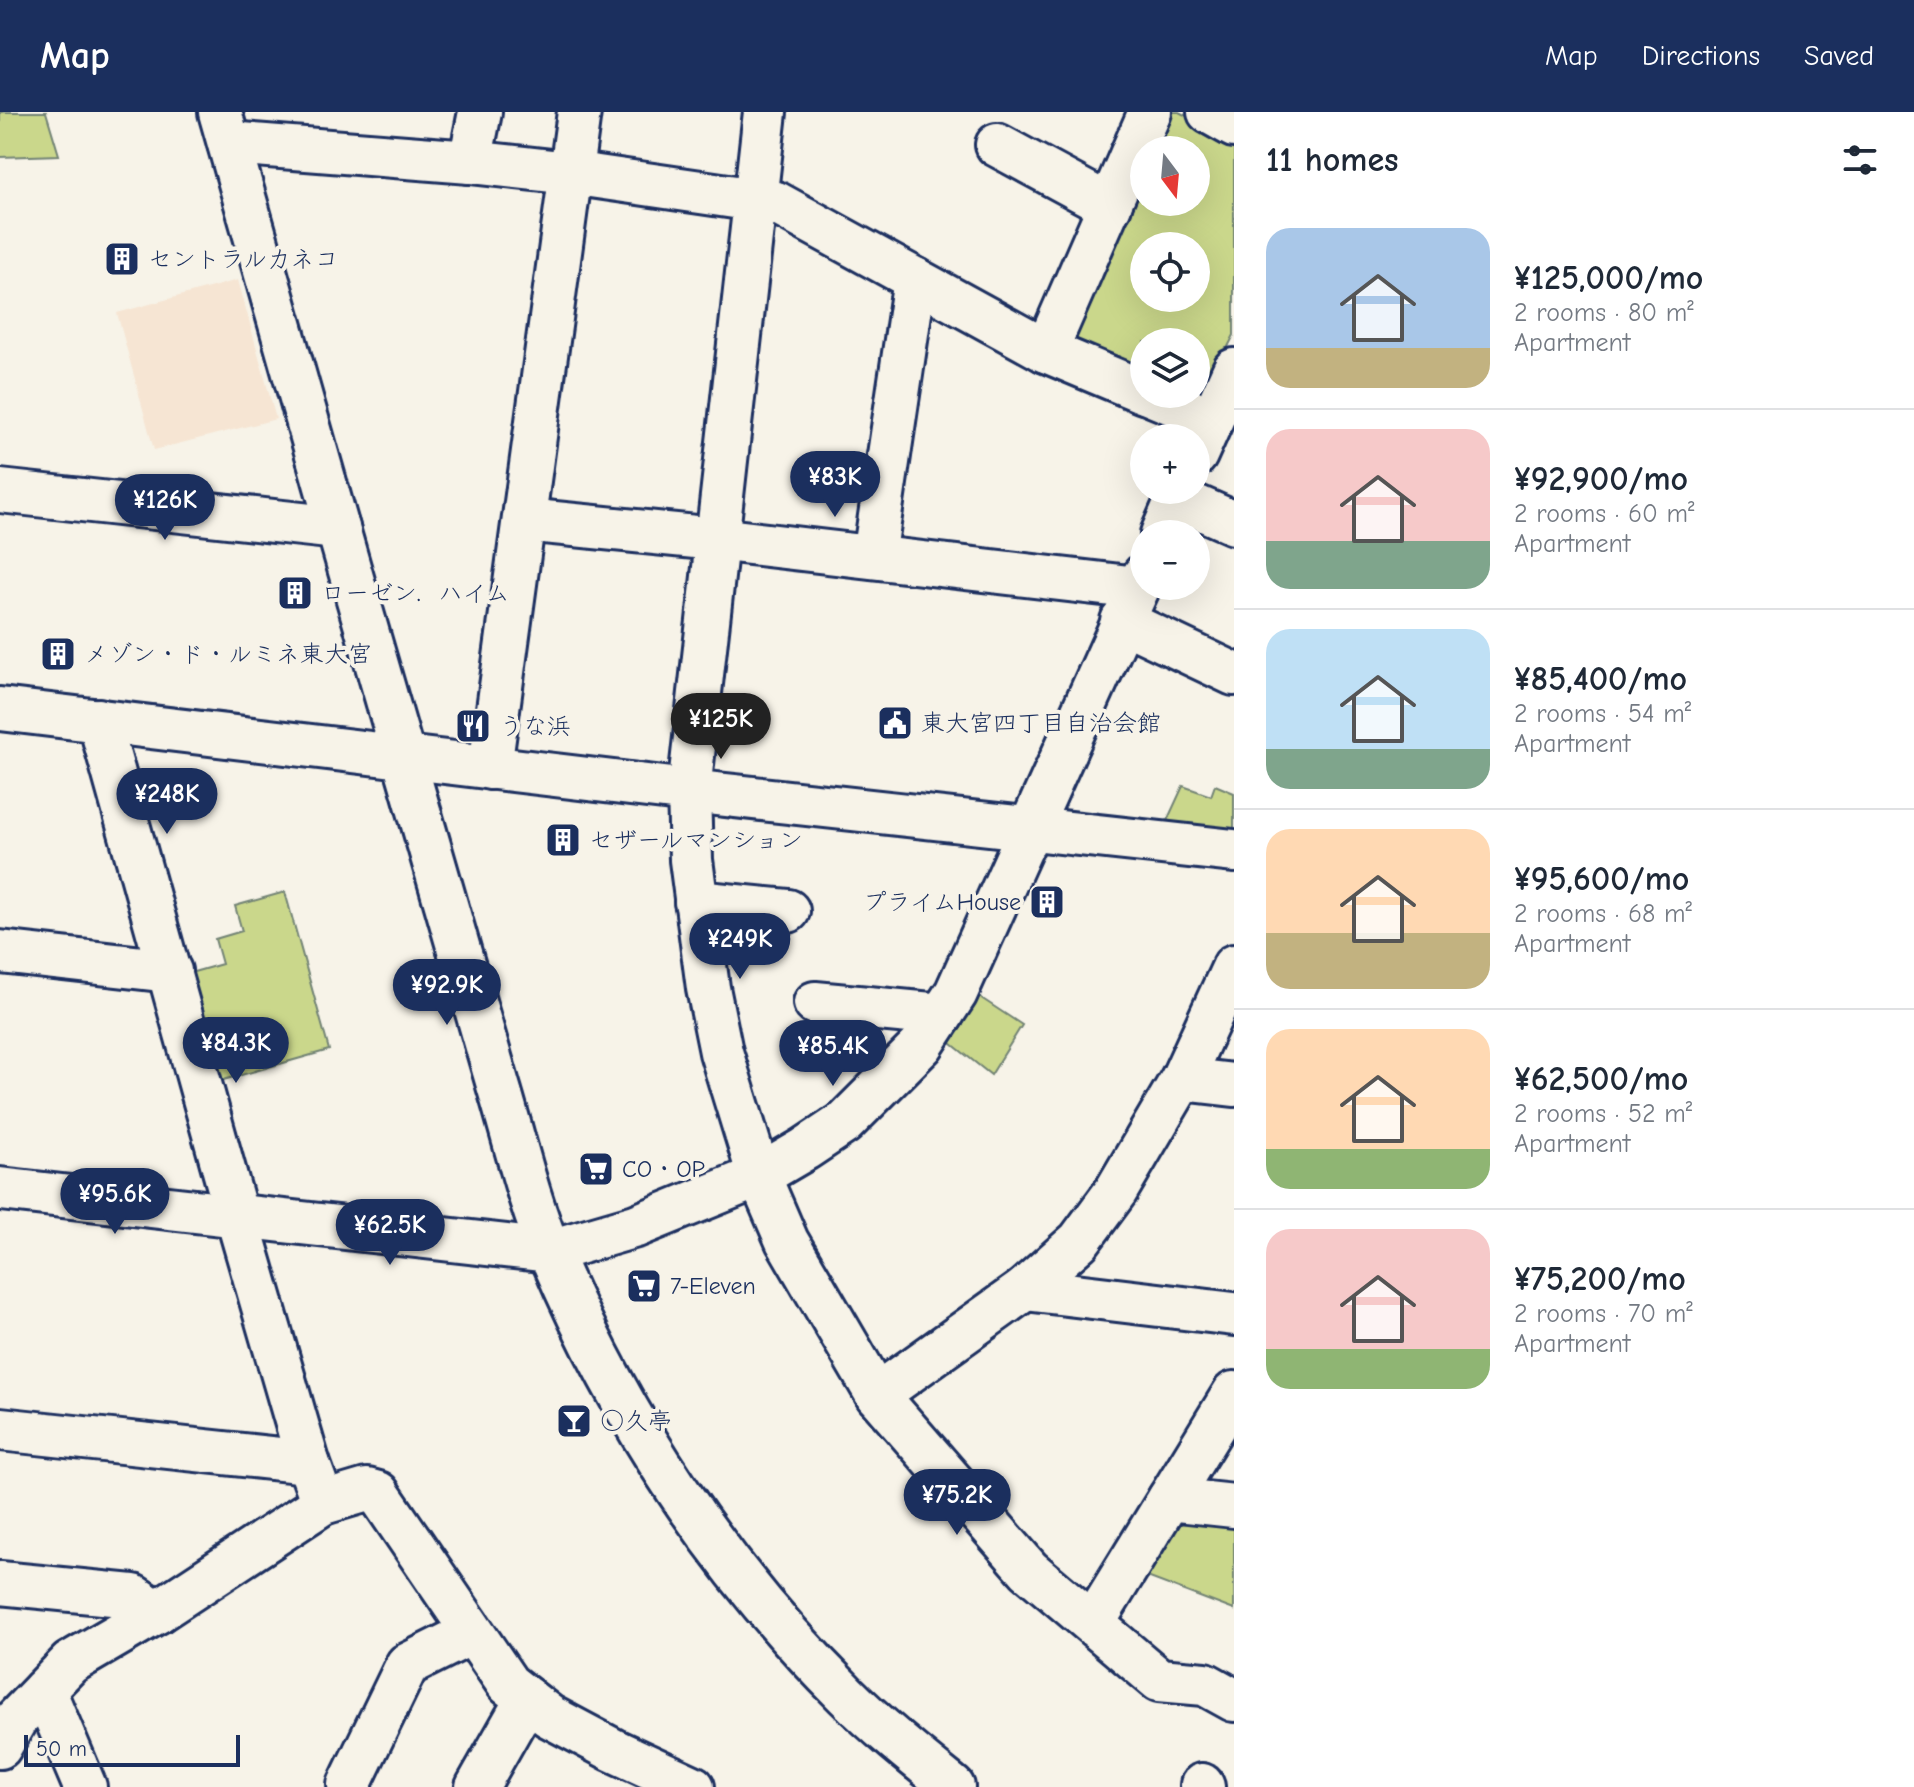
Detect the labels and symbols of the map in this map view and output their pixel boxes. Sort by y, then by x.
north arrow [1130,136,1210,216]
building icon: セントラルカネコ [103,240,141,278]
place label: セントラルカネコ [148,245,339,273]
pin: ¥83K [788,451,882,519]
pin: ¥126K [109,474,221,542]
building icon: ローゼン．ハイム [276,574,314,612]
place label: ローゼン．ハイム [321,579,510,607]
building icon: メゾン・ド・ルミネ東大宮 [39,635,77,673]
place label: メゾン・ド・ルミネ東大宮 [84,640,372,668]
pin: ¥125K [665,693,777,761]
public building icon: 東大宮四丁目自治会館 [876,704,914,742]
restaurant icon: うな浜 [454,707,492,745]
place label: 東大宮四丁目自治会館 [921,709,1161,737]
place label: うな浜 [499,712,571,740]
pin: ¥248K [111,768,223,836]
building icon: セザールマンション [544,821,582,859]
place label: セザールマンション [589,826,803,854]
building icon: プライムHouse [1028,883,1066,921]
place label: プライムHouse [863,888,1021,916]
pin: ¥249K [684,913,796,981]
pin: ¥92.9K [382,959,512,1027]
pin: ¥84.3K [171,1017,301,1085]
pin: ¥85.4K [768,1020,898,1088]
supermarket icon: CO・OP [577,1150,615,1188]
place label: CO・OP [622,1155,705,1183]
pin: ¥95.6K [50,1168,180,1236]
pin: ¥62.5K [325,1199,455,1267]
supermarket icon: 7-Eleven [625,1267,663,1305]
place label: 7-Eleven [670,1272,756,1300]
bar icon: ○久亭 [555,1402,593,1440]
place label: ○久亭 [600,1407,672,1435]
pin: ¥75.2K [892,1469,1022,1537]
scale bar [24,1731,240,1767]

